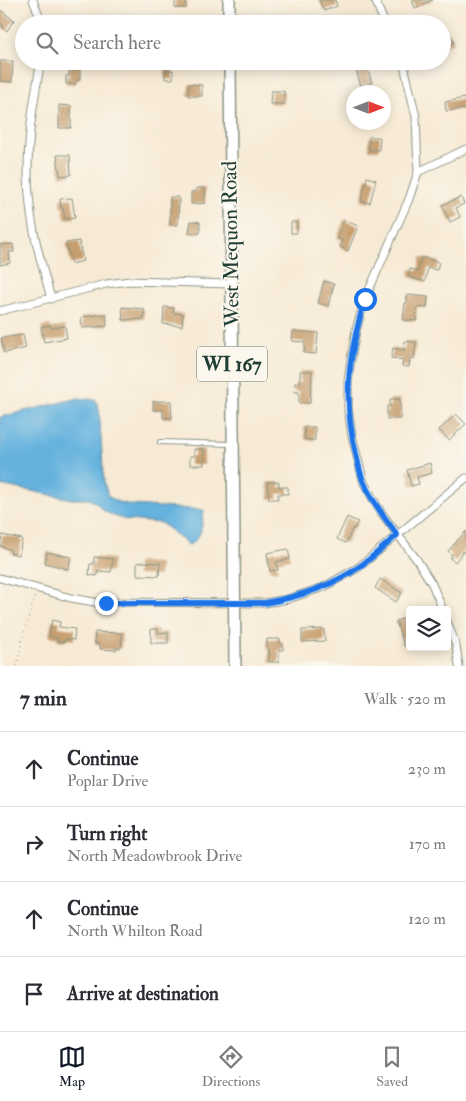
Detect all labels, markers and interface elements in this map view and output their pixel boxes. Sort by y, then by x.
search box [15,15,451,70]
icon: search [33,29,61,57]
text: Search here [73,31,161,55]
north arrow [346,85,391,130]
street label: West Mequon Road [216,160,246,328]
route start [354,288,377,311]
road number: WI 167 [197,346,267,382]
route end [95,592,118,615]
map controls [406,606,451,651]
button: layers [406,606,451,651]
text: 7 min [20,685,67,712]
text: Walk · 520 m [364,689,446,709]
text: Continue [67,747,138,771]
icon: ahead [20,755,48,783]
text: 230 m [408,759,446,779]
text: Poplar Drive [67,771,148,791]
text: Turn right [67,822,147,846]
icon: right [20,830,48,858]
text: 170 m [409,834,446,854]
text: North Meadowbrook Drive [67,846,242,866]
text: Continue [67,897,138,921]
icon: ahead [20,905,48,933]
text: 120 m [408,909,446,929]
text: North Whilton Road [67,921,203,941]
icon: arrive [20,980,48,1008]
text: Arrive at destination [67,982,219,1006]
tab: Map [58,1043,86,1090]
tab: Directions [202,1043,260,1090]
tab: Saved [376,1043,408,1090]

